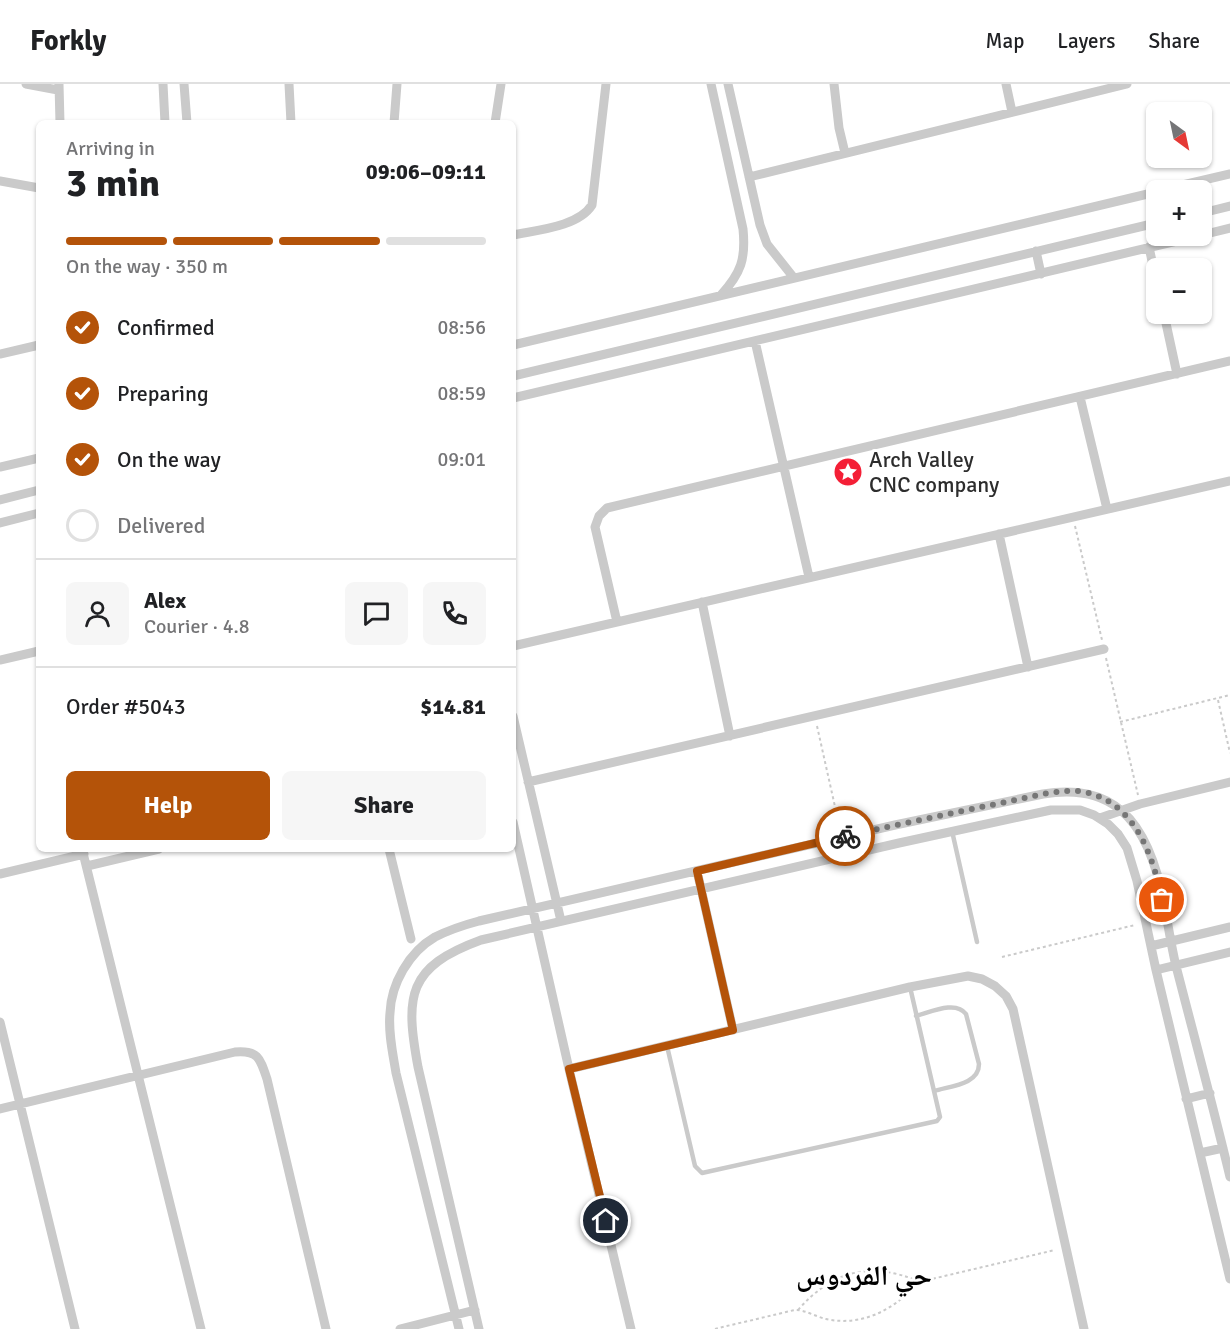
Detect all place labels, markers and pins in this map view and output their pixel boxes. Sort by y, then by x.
place label: Arch Valley CNC company [869,446,1000,498]
place icon: Arch Valley CNC company [832,456,864,488]
pin [1136,874,1187,925]
pin [580,1195,631,1246]

